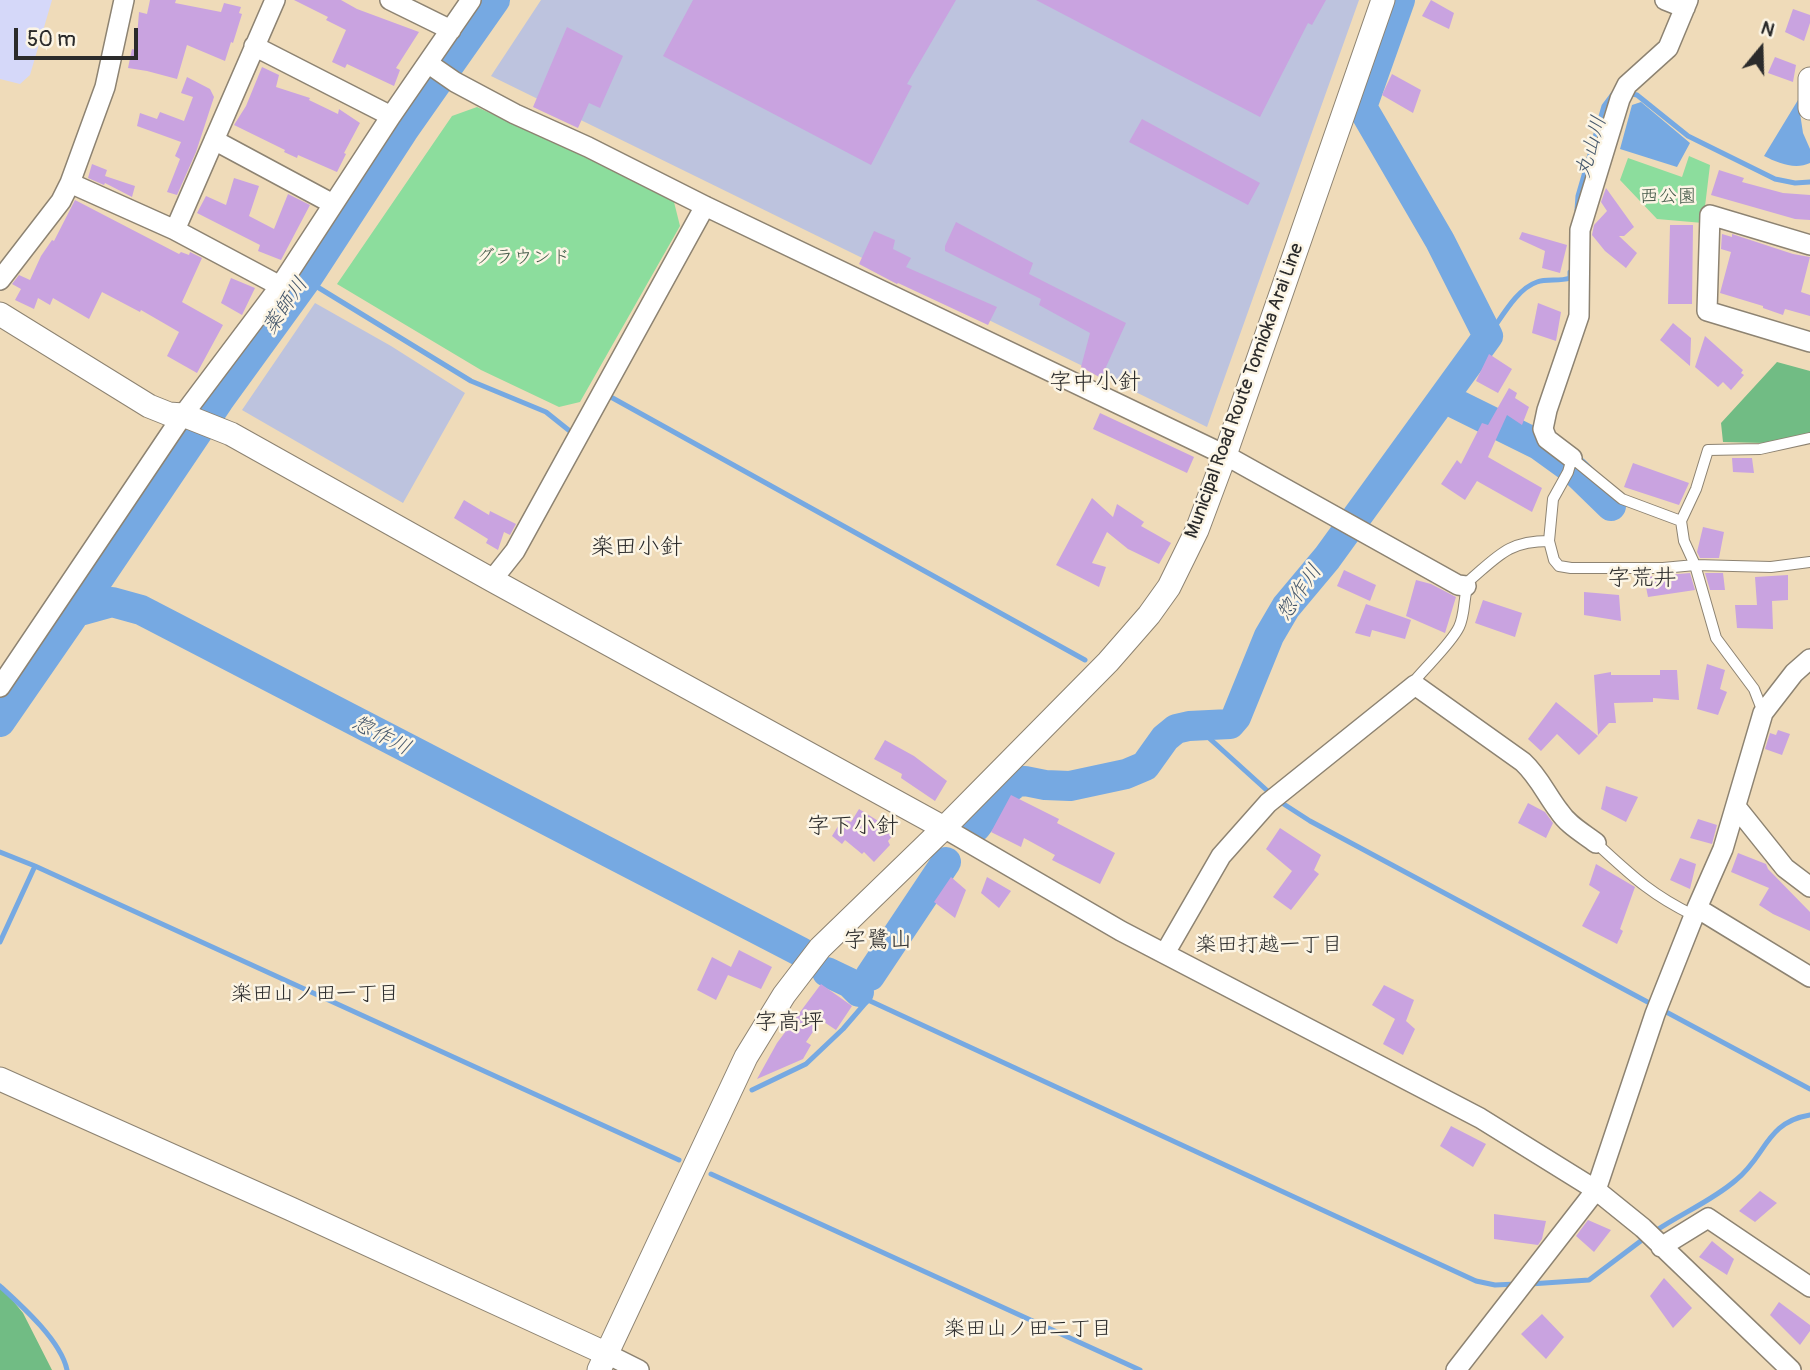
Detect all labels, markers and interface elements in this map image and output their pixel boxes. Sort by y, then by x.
scale bar [18,14,142,58]
north arrow [1726,14,1796,84]
text: N [1758,16,1778,43]
text: 50 m [27,26,76,53]
water label: 丸山川 [1571,113,1613,181]
park label: 西公園 [1640,186,1696,208]
street label: Municipal Road Route Tomioka Arai Line [1181,240,1309,542]
park label: グラウンド [476,247,570,269]
water label: 薬師川 [258,273,314,339]
district label: 字中小針 [1049,369,1141,397]
district label: 楽田小針 [591,534,683,562]
water label: 惣作川 [1272,560,1328,626]
district label: 字荒井 [1608,565,1676,593]
water label: 惣作川 [347,710,415,762]
district label: 字下小針 [807,813,899,841]
district label: 字鷺山 [844,927,912,955]
district label: 楽田打越一丁目 [1196,933,1342,959]
district label: 楽田山ノ田一丁目 [231,982,399,1008]
district label: 字高坪 [755,1009,823,1037]
district label: 楽田山ノ田二丁目 [944,1317,1112,1343]

